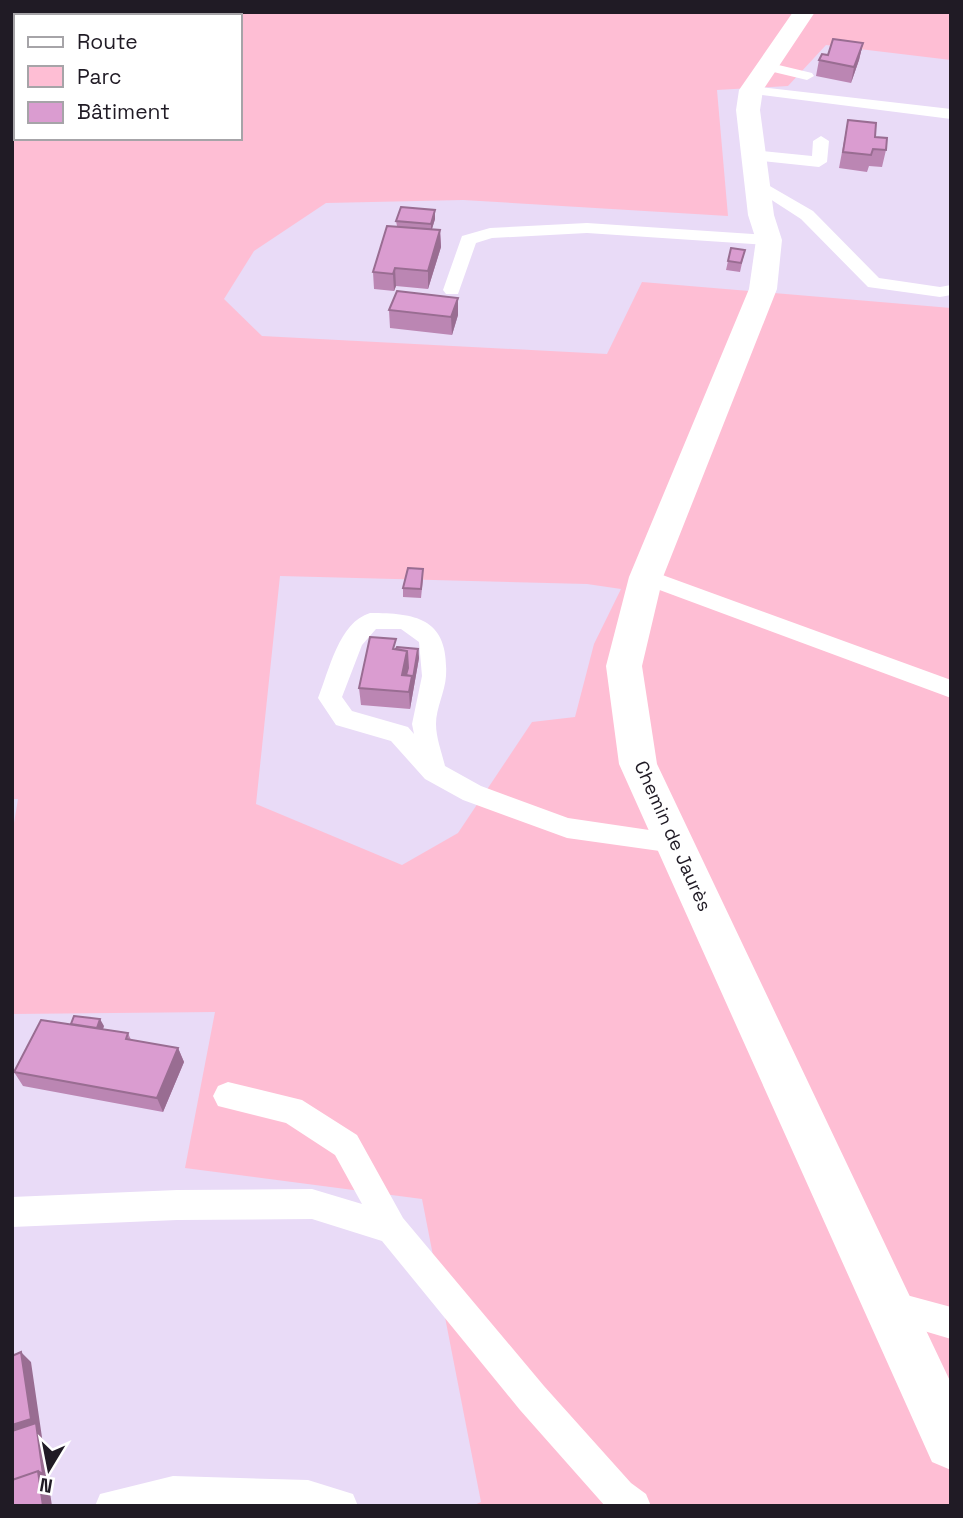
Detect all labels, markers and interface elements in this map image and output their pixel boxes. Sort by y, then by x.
legend [14,14,242,140]
text: Route [77,28,138,55]
text: Parc [77,63,122,90]
text: Bâtiment [77,98,170,125]
street label: Chemin de Jaurès [629,757,717,915]
north arrow [14,1434,84,1504]
text: N [38,1472,55,1499]

